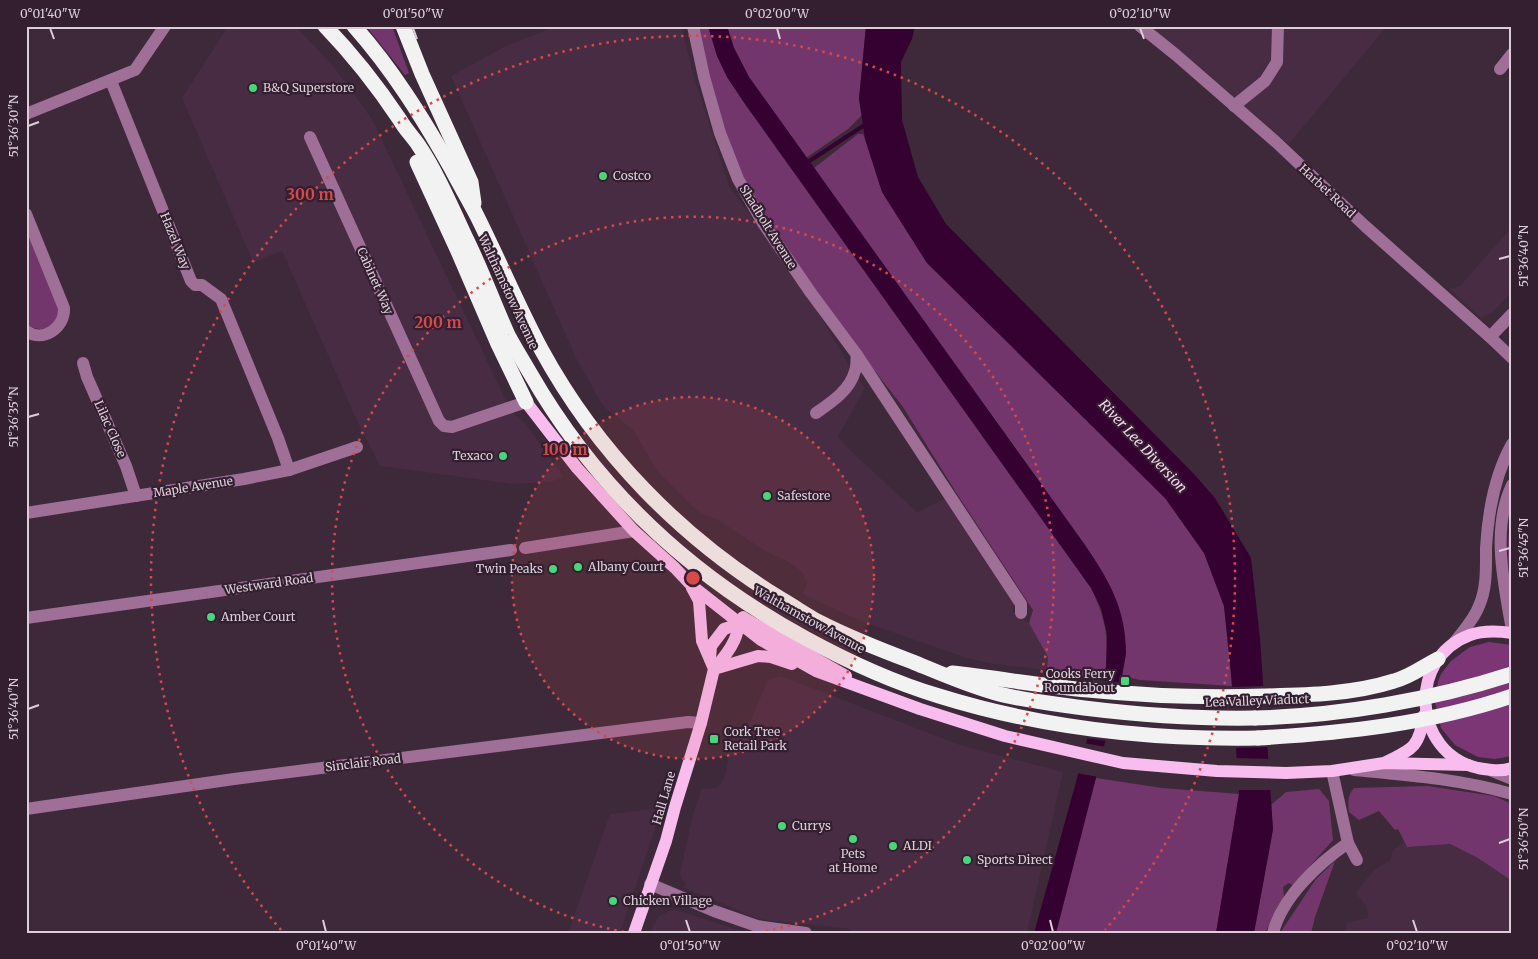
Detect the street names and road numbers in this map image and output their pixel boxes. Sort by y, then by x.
street label: Harbet Road [1296,161,1359,221]
street label: Shadbolt Avenue [737,182,800,272]
street label: Hazel Way [157,210,194,271]
street label: Walthamstow Avenue [475,231,542,352]
street label: Cabinet Way [354,245,397,317]
street label: Lilac Close [91,398,130,460]
street label: Maple Avenue [152,473,234,500]
street label: Westward Road [223,570,314,597]
street label: Walthamstow Avenue [750,582,867,656]
street label: Lea Valley Viaduct [1205,691,1310,710]
street label: Sinclair Road [324,750,402,775]
street label: Hall Lane [649,769,678,826]

